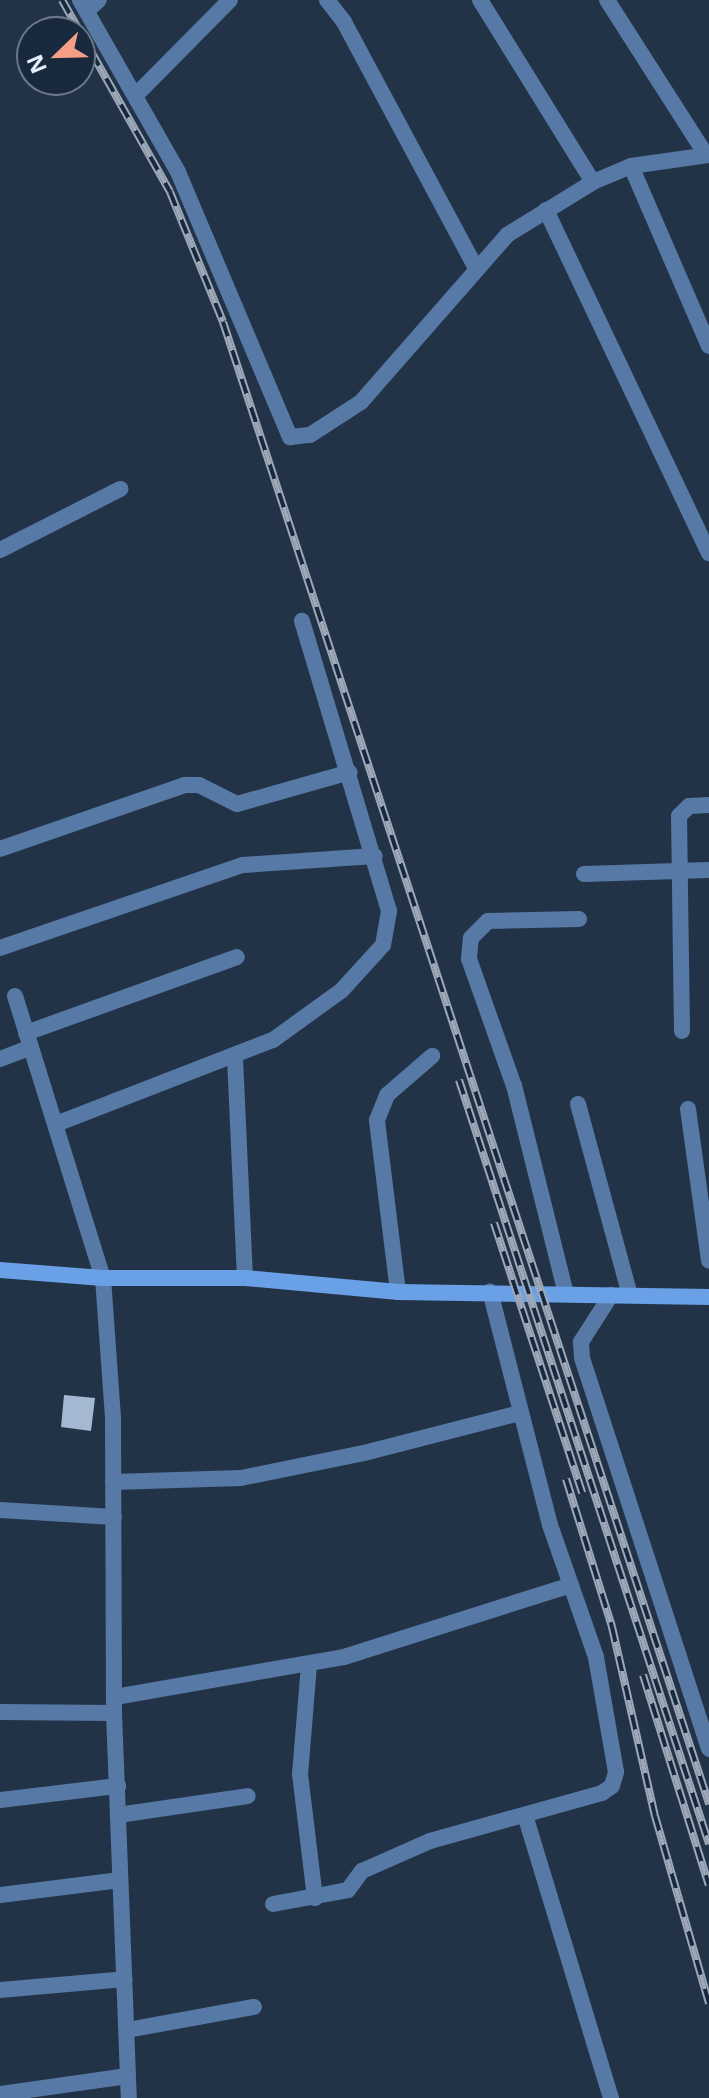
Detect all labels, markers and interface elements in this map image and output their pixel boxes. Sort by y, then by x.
north arrow [16,16,96,96]
text: N [18,51,53,79]

